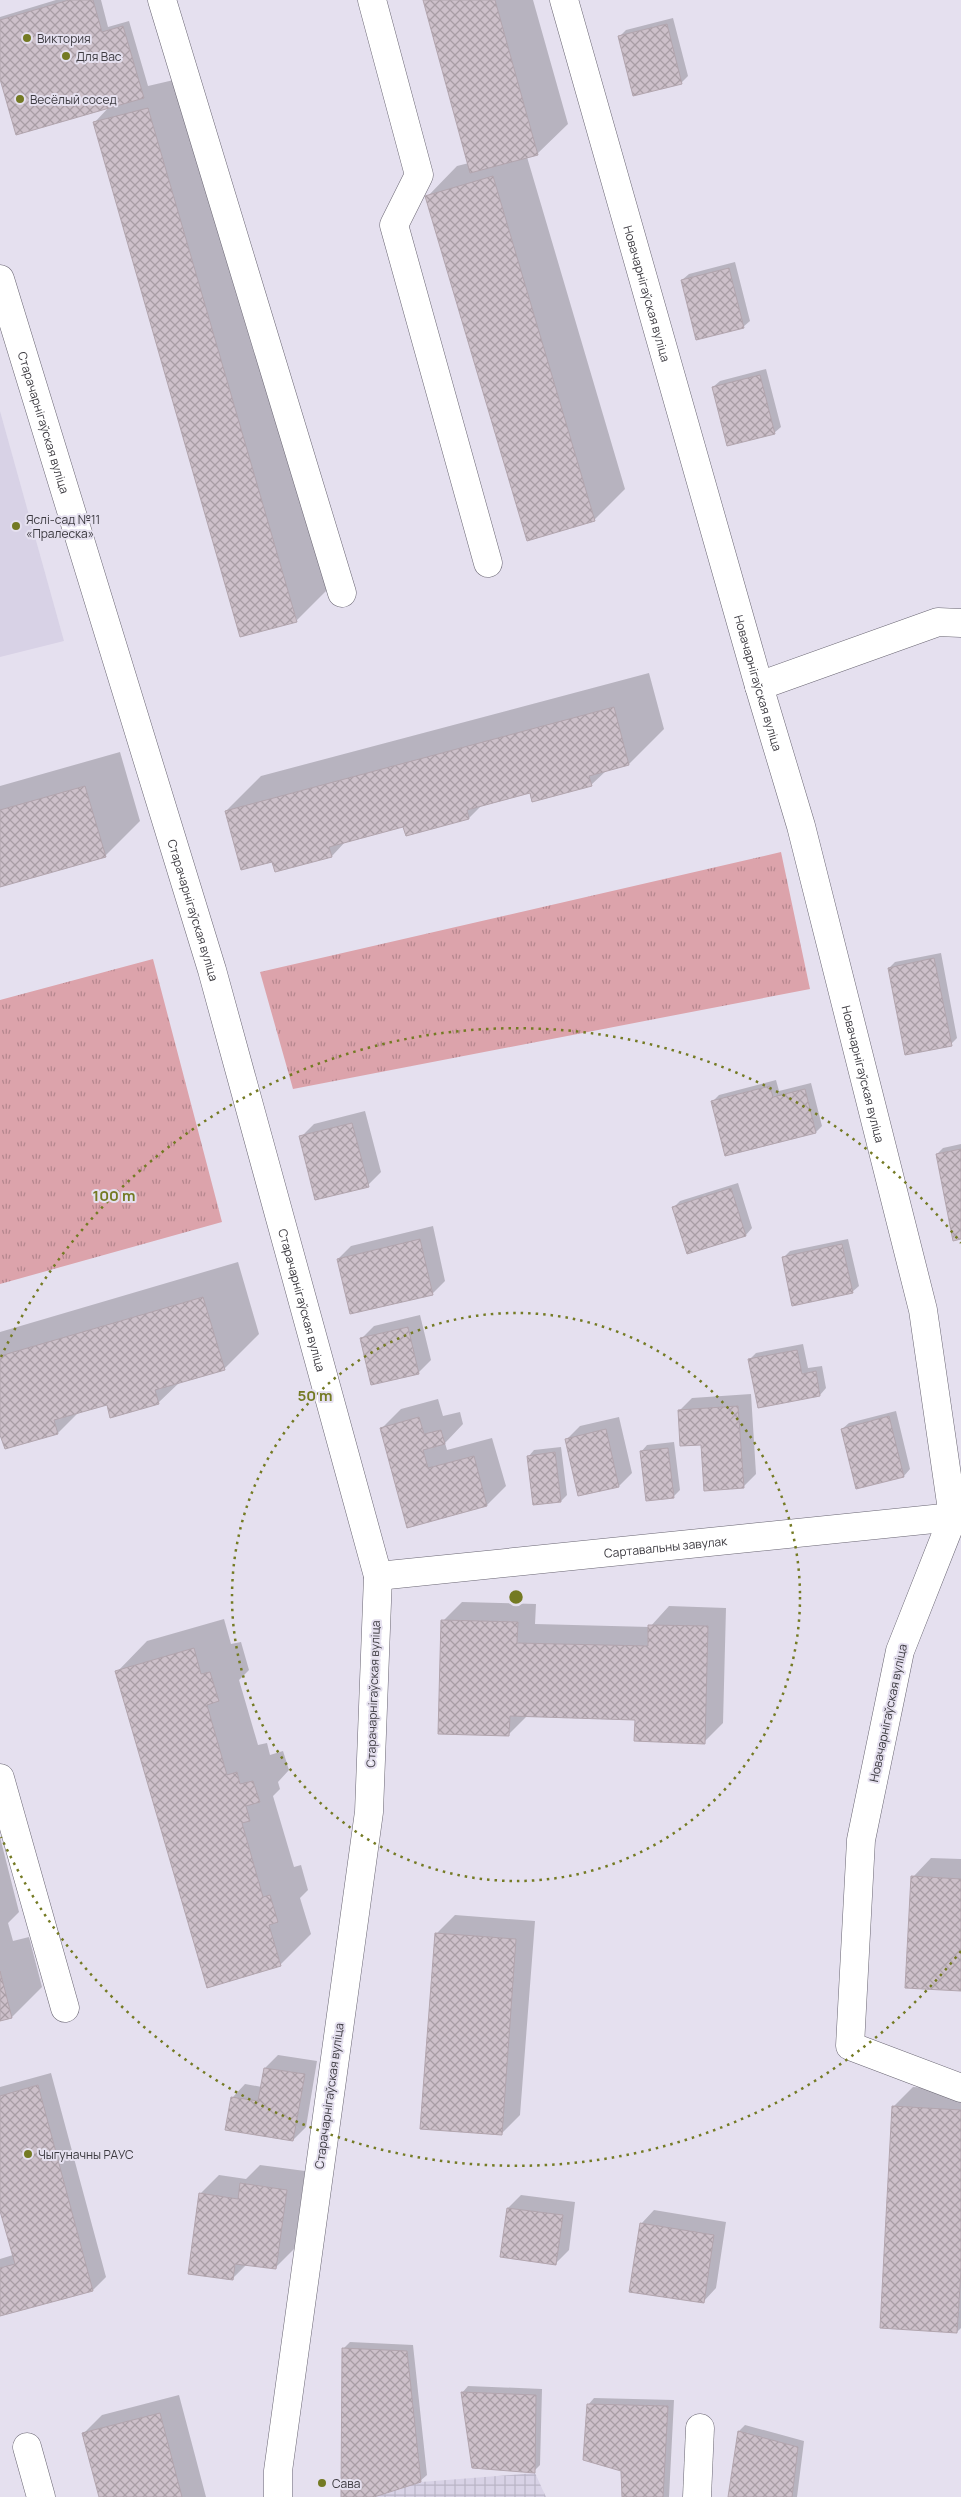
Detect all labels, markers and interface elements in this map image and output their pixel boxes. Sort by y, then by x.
place label: Виктория [37,30,91,47]
marker: Виктория [21,32,33,44]
place label: Для Вас [76,48,122,65]
marker: Для Вас [60,50,72,62]
place label: Весёлый сосед [30,91,117,108]
marker: Весёлый сосед [14,93,26,105]
street label: Новачарнігаўская вуліца [620,223,675,364]
street label: Старачарнігаўская вуліца [14,349,74,495]
place label: Яслі-сад №11 «Пралеска» [26,511,100,542]
marker: Яслі-сад №11 «Пралеска» [10,520,22,532]
street label: Новачарнігаўская вуліца [731,613,786,753]
street label: Старачарнігаўская вуліца [164,837,223,983]
street label: Новачарнігаўская вуліца [838,1003,889,1144]
text: 100 m [93,1185,135,1206]
street label: Старачарнігаўская вуліца [275,1227,330,1373]
text: 50 m [297,1385,333,1406]
street label: Сартавальны завулак [603,1532,729,1561]
centre of rings [507,1588,525,1606]
street label: Старачарнігаўская вуліца [362,1620,384,1768]
street label: Новачарнігаўская вуліца [865,1642,911,1784]
street label: Старачарнігаўская вуліца [310,2022,348,2170]
place label: Чыгуначны РАУС [38,2146,134,2163]
marker: Чыгуначны РАУС [22,2148,34,2160]
place label: Сава [332,2475,360,2492]
marker: Сава [316,2477,328,2489]

